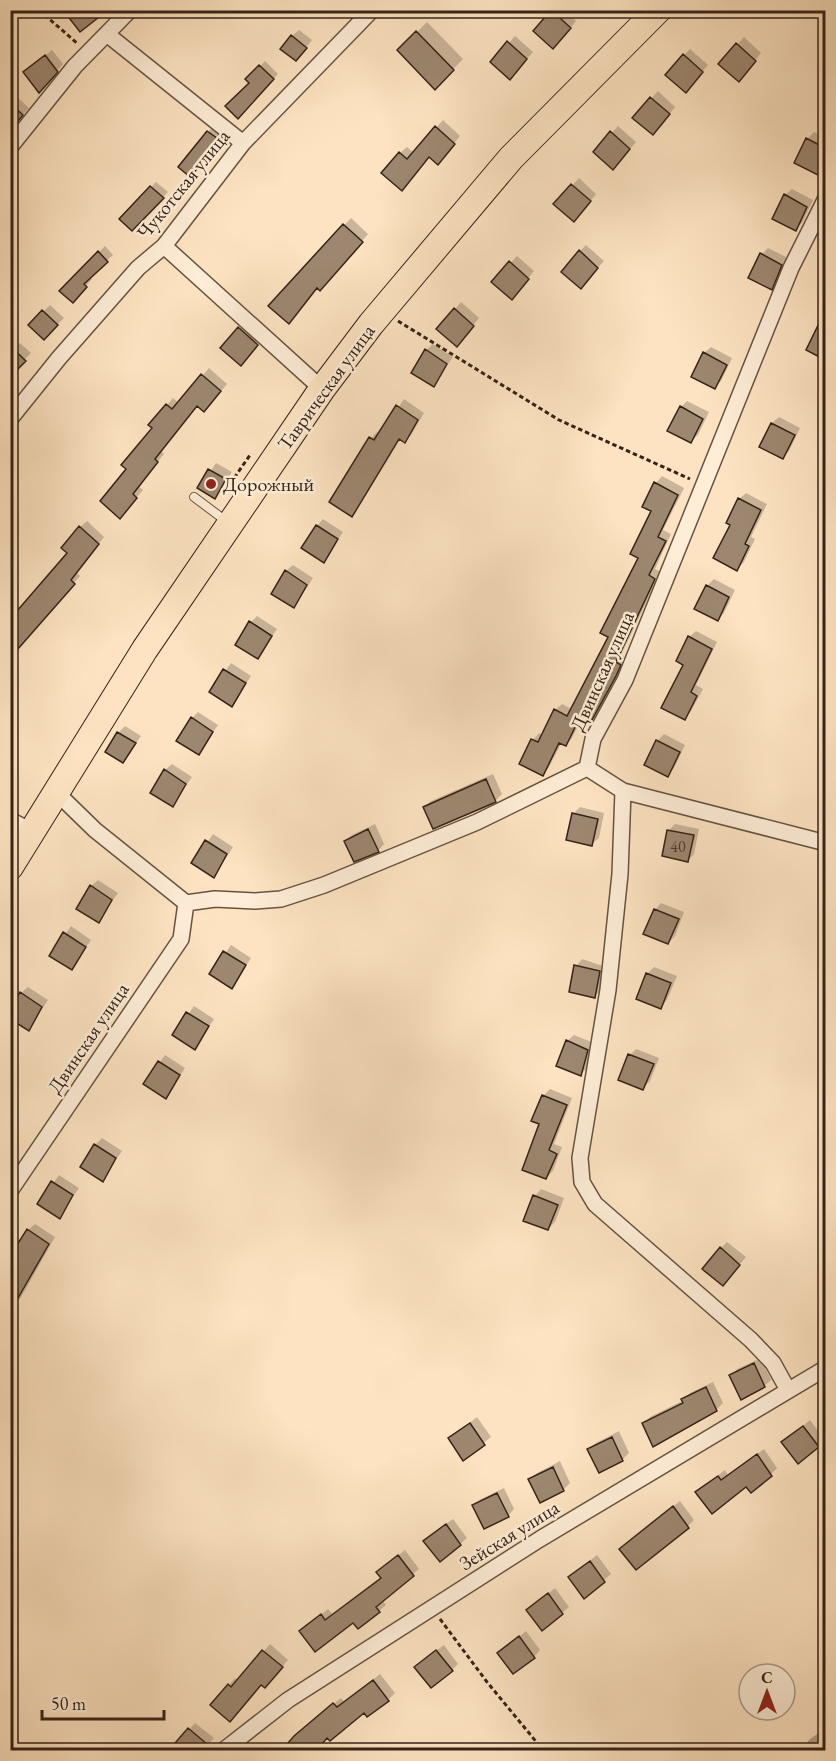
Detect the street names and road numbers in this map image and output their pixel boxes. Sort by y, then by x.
street label: Чукотская улица [131,124,235,244]
street label: Таврическая улица [271,319,381,455]
street label: Двинская улица [564,607,640,735]
street label: Двинская улица [41,978,135,1098]
street label: Зейская улица [454,1494,564,1576]

